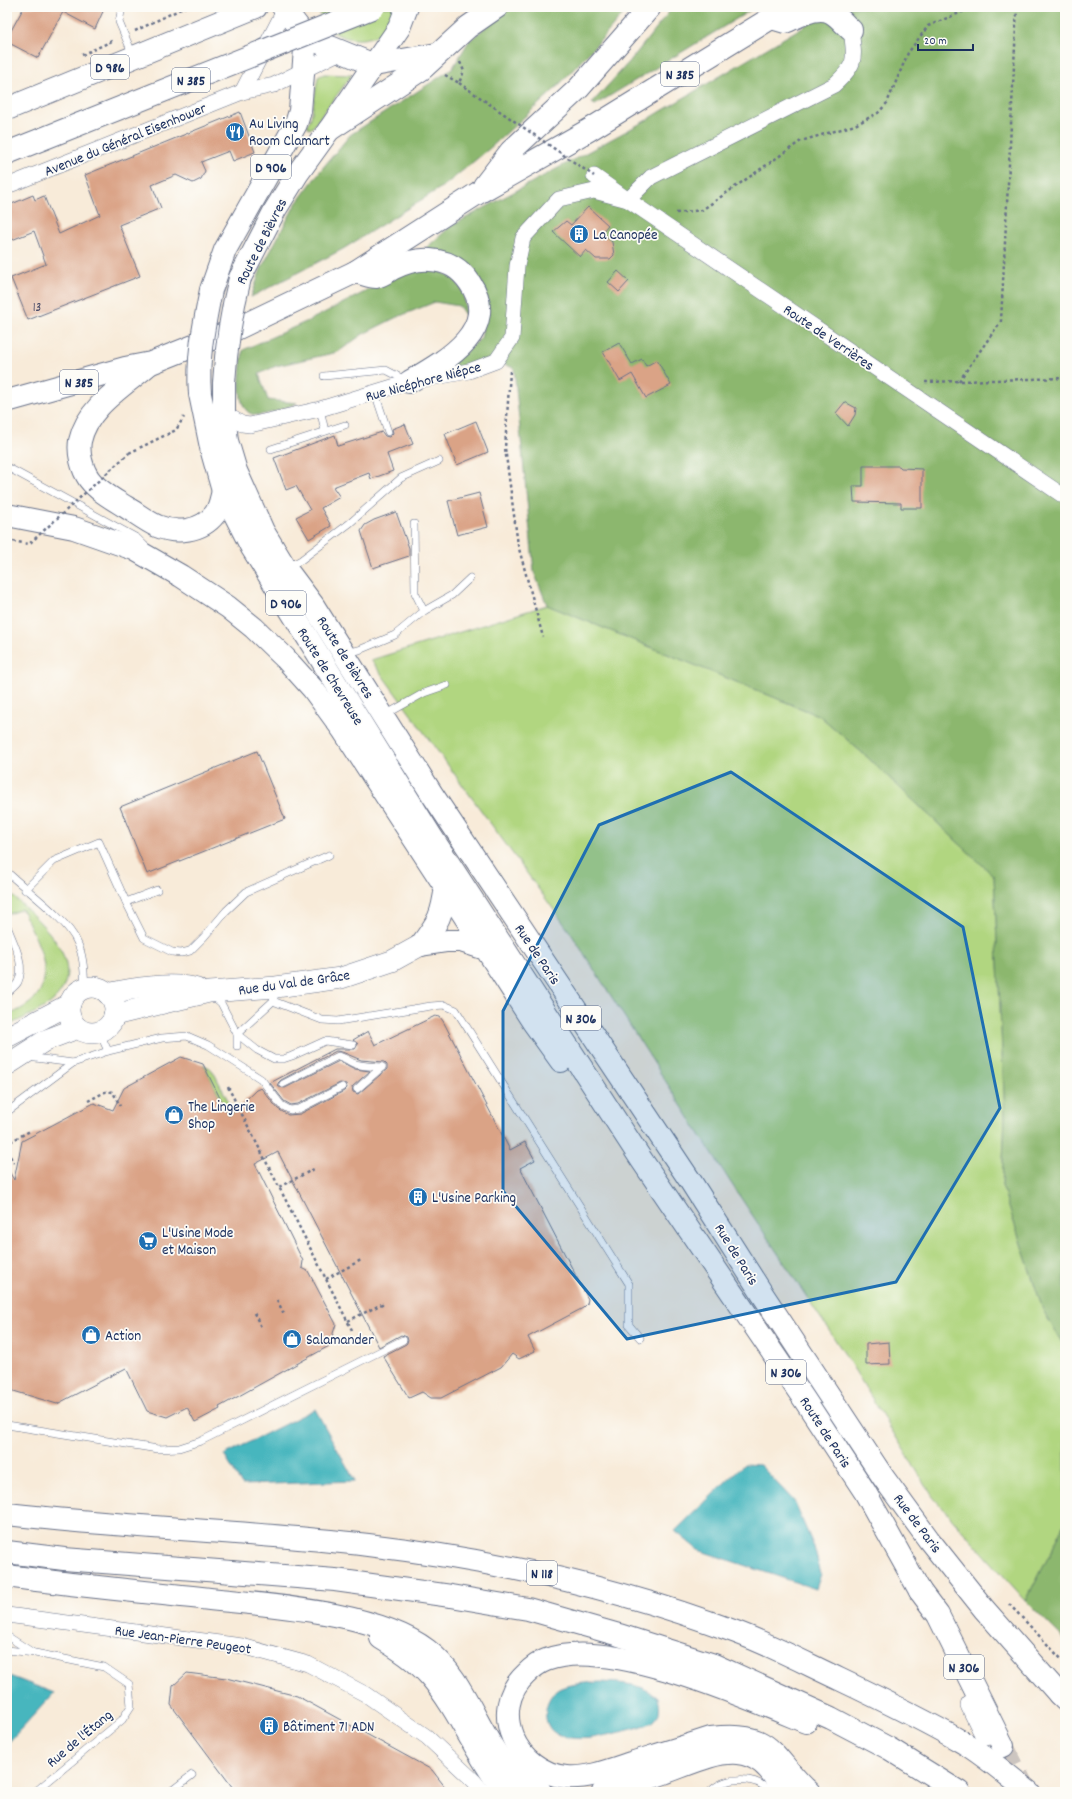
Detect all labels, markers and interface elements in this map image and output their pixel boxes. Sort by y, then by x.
scale bar [918,26,973,52]
text: 20 m [924,33,947,50]
road number: D 986 [91,55,129,79]
road number: N 385 [661,62,699,86]
road number: N 385 [172,68,210,92]
street label: Avenue du Général Eisenhower [41,98,211,184]
place label: Au Living Room Clamart [249,114,330,153]
restaurant icon: Au Living Room Clamart [224,121,246,143]
road number: D 906 [251,155,291,179]
street label: Route de Bièvres [232,195,294,289]
building icon: La Canopée [568,223,590,245]
place label: La Canopée [593,225,658,247]
house number: 13 [33,299,41,318]
street label: Route de Verrières [778,300,878,377]
street label: Rue Nicéphore Niépce [363,357,484,409]
road number: N 385 [60,370,98,394]
road number: D 906 [266,591,306,615]
street label: Route de Bièvres [310,612,379,704]
street label: Route de Chevreuse [290,624,368,731]
street label: Rue de Paris [508,920,565,990]
street label: Rue du Val de Grâce [237,965,352,1003]
road number: N 306 [561,1006,601,1030]
place label: The Lingerie Shop [188,1097,255,1136]
shop icon: The Lingerie Shop [163,1104,185,1126]
building icon: L'Usine Parking [407,1186,429,1208]
place label: L'Usine Parking [432,1188,516,1210]
street label: Rue de Paris [708,1220,763,1290]
place label: L'Usine Mode et Maison [162,1223,234,1262]
supermarket icon: L'Usine Mode et Maison [137,1230,159,1252]
shop icon: Action [80,1324,102,1346]
place label: Action [105,1326,141,1348]
shop icon: Salamander [281,1328,303,1350]
place label: Salamander [306,1330,374,1352]
road number: N 306 [766,1360,806,1384]
street label: Route de Paris [793,1393,856,1473]
street label: Rue de Paris [887,1490,946,1559]
road number: N 118 [527,1561,557,1585]
street label: Rue Jean-Pierre Peugeot [113,1621,253,1662]
road number: N 306 [944,1655,984,1679]
street label: Rue de l'Étang [42,1705,118,1774]
building icon: Bâtiment 71 ADN [258,1715,280,1737]
place label: Bâtiment 71 ADN [283,1717,375,1739]

